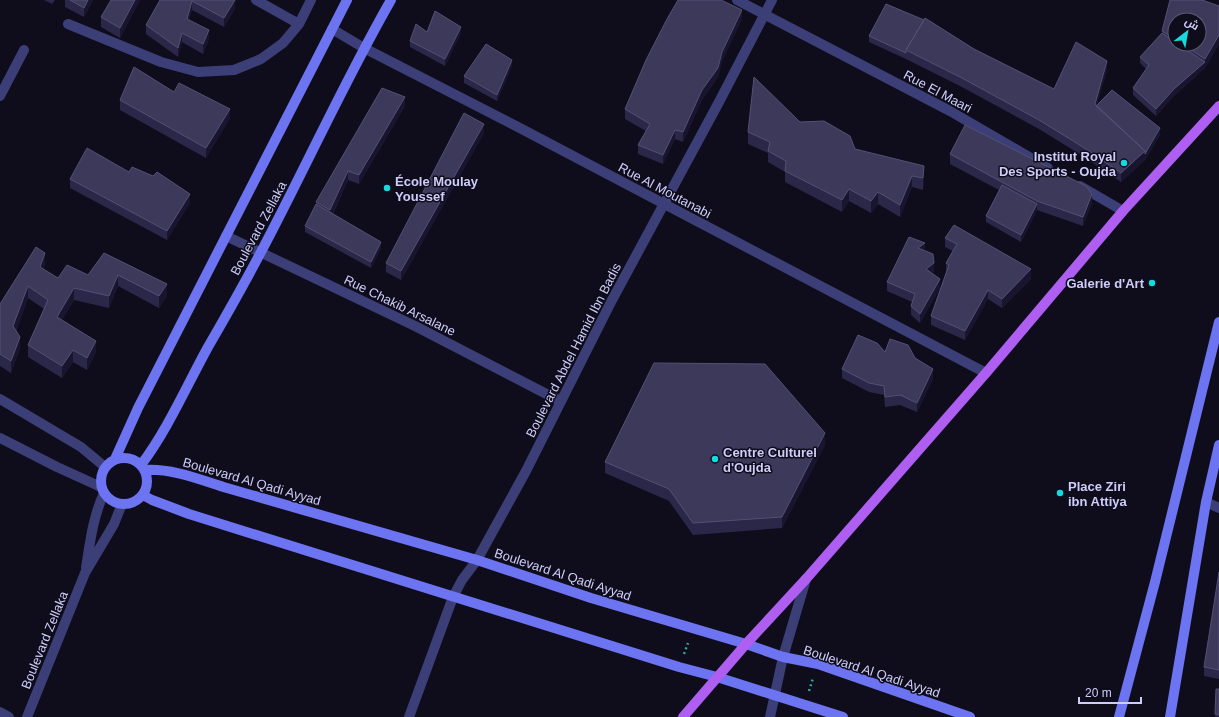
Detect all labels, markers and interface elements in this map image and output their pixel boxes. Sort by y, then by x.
north arrow [1167,12,1207,52]
text: ش [1182,15,1201,33]
street label: Rue El Maari [901,67,975,116]
place label: Institut Royal Des Sports - Oujda [999,149,1117,179]
marker: Institut Royal Des Sports - Oujda [1119,158,1129,168]
street label: Rue Al Moutanabi [616,160,714,221]
place label: École Moulay Youssef [395,174,479,204]
street label: Boulevard Zellaka [227,178,290,278]
marker: École Moulay Youssef [382,183,392,193]
street label: Boulevard Abdel Hamid Ibn Badis [523,260,624,440]
street label: Rue Chakib Arsalane [342,272,458,339]
place label: Galerie d'Art [1066,276,1145,291]
marker: Galerie d'Art [1147,278,1157,288]
place label: Centre Culturel d'Oujda [723,445,817,475]
marker: Centre Culturel d'Oujda [710,454,720,464]
street label: Boulevard Al Qadi Ayyad [181,455,323,508]
place label: Place Ziri ibn Attiya [1068,479,1128,509]
marker: Place Ziri ibn Attiya [1055,488,1065,498]
street label: Boulevard Al Qadi Ayyad [493,545,633,604]
street label: Boulevard Zellaka [18,588,71,691]
street label: Boulevard Al Qadi Ayyad [802,642,942,701]
scale bar [1079,679,1141,705]
text: 20 m [1085,686,1112,700]

